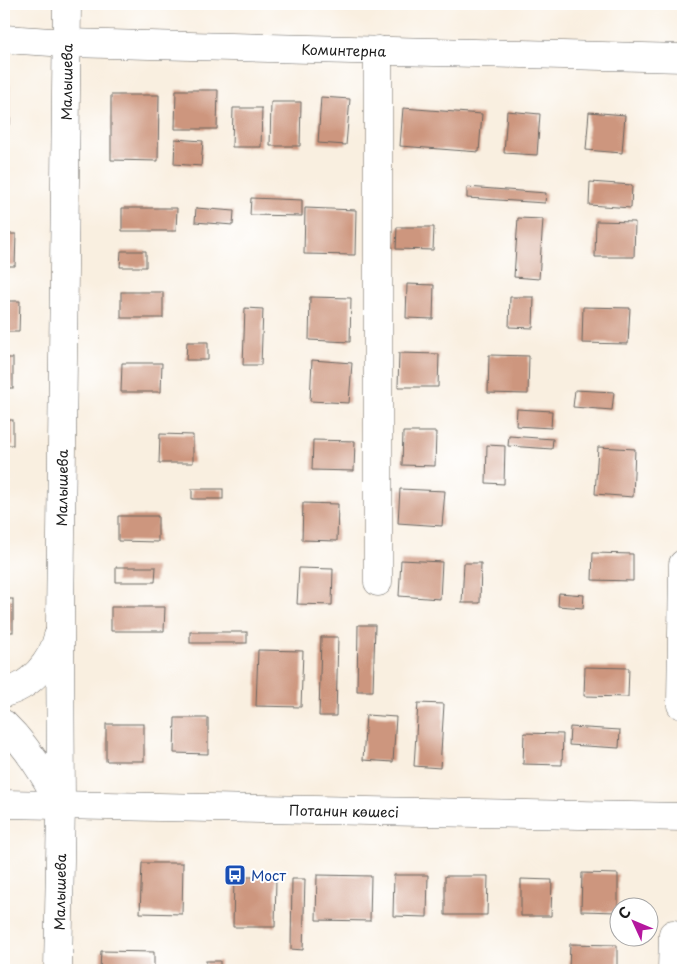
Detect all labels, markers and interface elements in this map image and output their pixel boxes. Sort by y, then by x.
street label: Коминтерна [301,38,387,61]
street label: Малышева [55,43,77,121]
street label: Малышева [51,449,72,527]
street label: Потанин көшесі [289,799,399,822]
street label: Малышева [48,853,71,931]
bus stop icon: Мост [223,863,247,887]
place label: Мост [251,865,286,886]
north arrow [610,896,660,946]
text: С [613,902,635,924]

